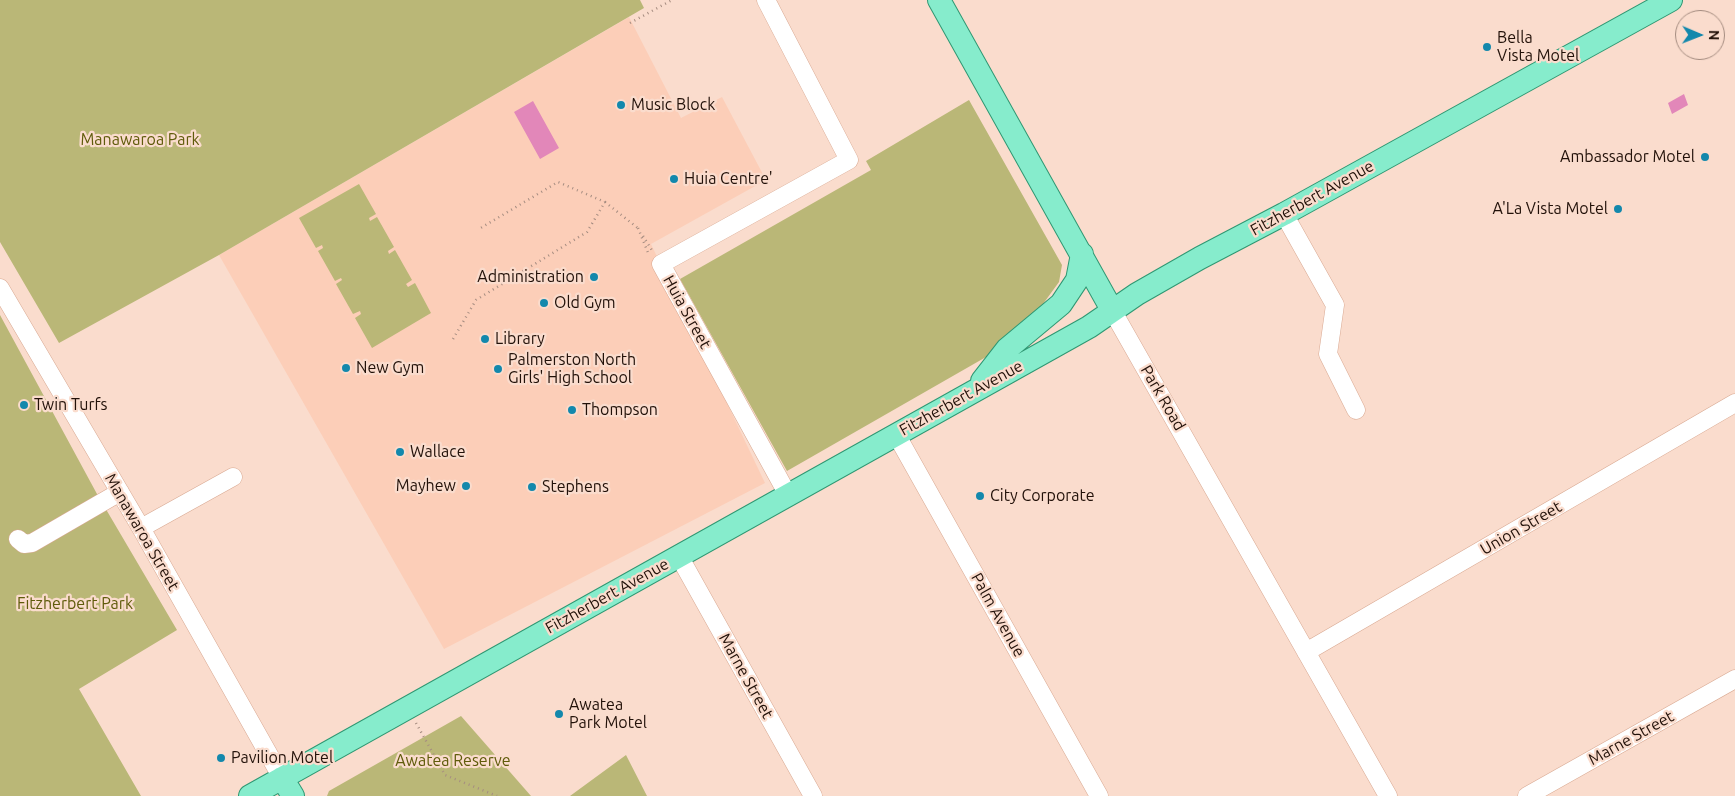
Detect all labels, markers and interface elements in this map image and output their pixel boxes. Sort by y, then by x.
north arrow [1675,10,1725,60]
place label: Bella Vista Motel [1497,28,1579,66]
text: N [1706,30,1722,41]
marker: Bella Vista Motel [1481,41,1493,53]
place label: Music Block [631,95,715,115]
marker: Music Block [615,99,627,111]
park label: Manawaroa Park [80,130,200,150]
place label: Ambassador Motel [1560,147,1695,167]
marker: Ambassador Motel [1699,151,1711,163]
street label: Fitzherbert Avenue [1247,156,1377,240]
place label: Huia Centre' [684,169,773,189]
marker: Huia Centre' [668,173,680,185]
place label: A'La Vista Motel [1493,199,1608,219]
marker: A'La Vista Motel [1612,203,1624,215]
place label: Administration [477,267,584,287]
marker: Administration [588,271,600,283]
street label: Huia Street [659,272,715,352]
place label: Old Gym [554,293,616,313]
marker: Old Gym [538,297,550,309]
place label: Library [495,329,545,349]
marker: Library [479,333,491,345]
place label: Palmerston North Girls' High School [508,350,636,388]
street label: Fitzherbert Avenue [896,356,1026,440]
place label: New Gym [356,358,424,378]
marker: New Gym [340,362,352,374]
street label: Park Road [1137,362,1189,434]
marker: Palmerston North Girls' High School [492,363,504,375]
place label: Twin Turfs [34,395,108,415]
marker: Twin Turfs [18,399,30,411]
place label: Thompson [582,400,658,420]
marker: Thompson [566,404,578,416]
place label: Wallace [410,442,466,462]
marker: Wallace [394,446,406,458]
street label: Manawaroa Street [101,470,183,594]
place label: Mayhew [396,476,456,496]
place label: Stephens [542,477,609,497]
marker: Mayhew [460,480,472,492]
marker: Stephens [526,481,538,493]
place label: City Corporate [990,486,1095,506]
marker: City Corporate [974,490,986,502]
street label: Union Street [1477,497,1565,559]
street label: Fitzherbert Avenue [542,554,672,638]
street label: Palm Avenue [967,570,1029,660]
park label: Fitzherbert Park [17,594,133,614]
street label: Marne Street [715,630,777,722]
place label: Awatea Park Motel [569,695,647,733]
street label: Marne Street [1585,707,1677,769]
marker: Awatea Park Motel [553,708,565,720]
place label: Pavilion Motel [231,748,333,768]
park label: Awatea Reserve [395,751,511,771]
marker: Pavilion Motel [215,752,227,764]

